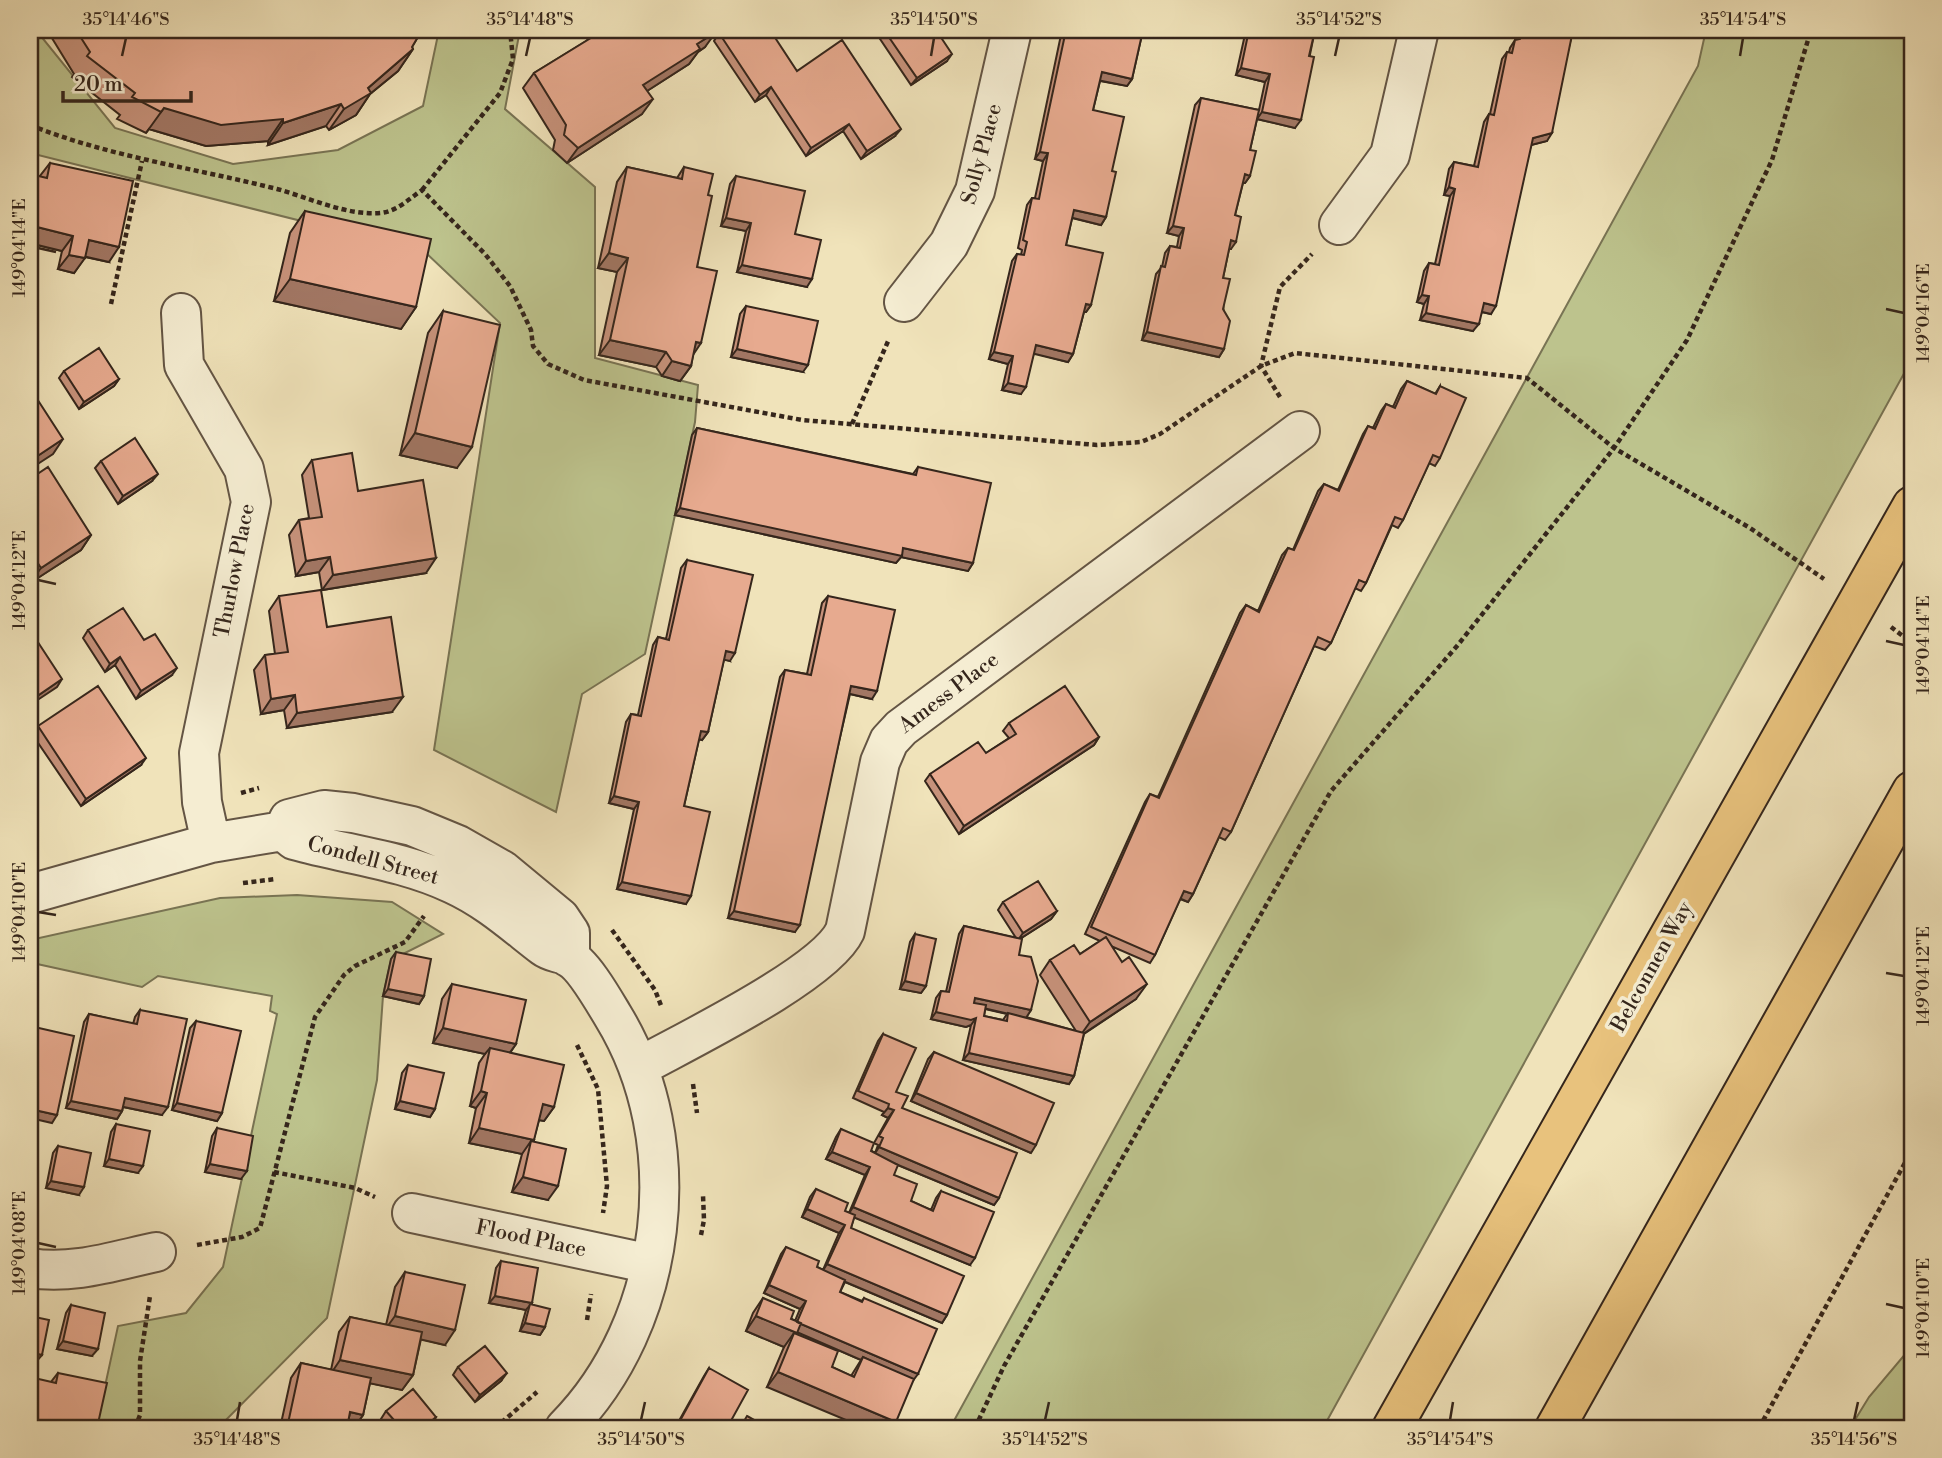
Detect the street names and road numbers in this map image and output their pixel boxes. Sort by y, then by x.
street label: Solly Place [956,101,1008,207]
street label: Thurlow Place [209,502,261,640]
street label: Amess Place [893,647,1004,740]
street label: Condell Street [304,831,442,891]
street label: Belconnen Way [1605,897,1699,1038]
street label: Flood Place [473,1215,589,1263]

